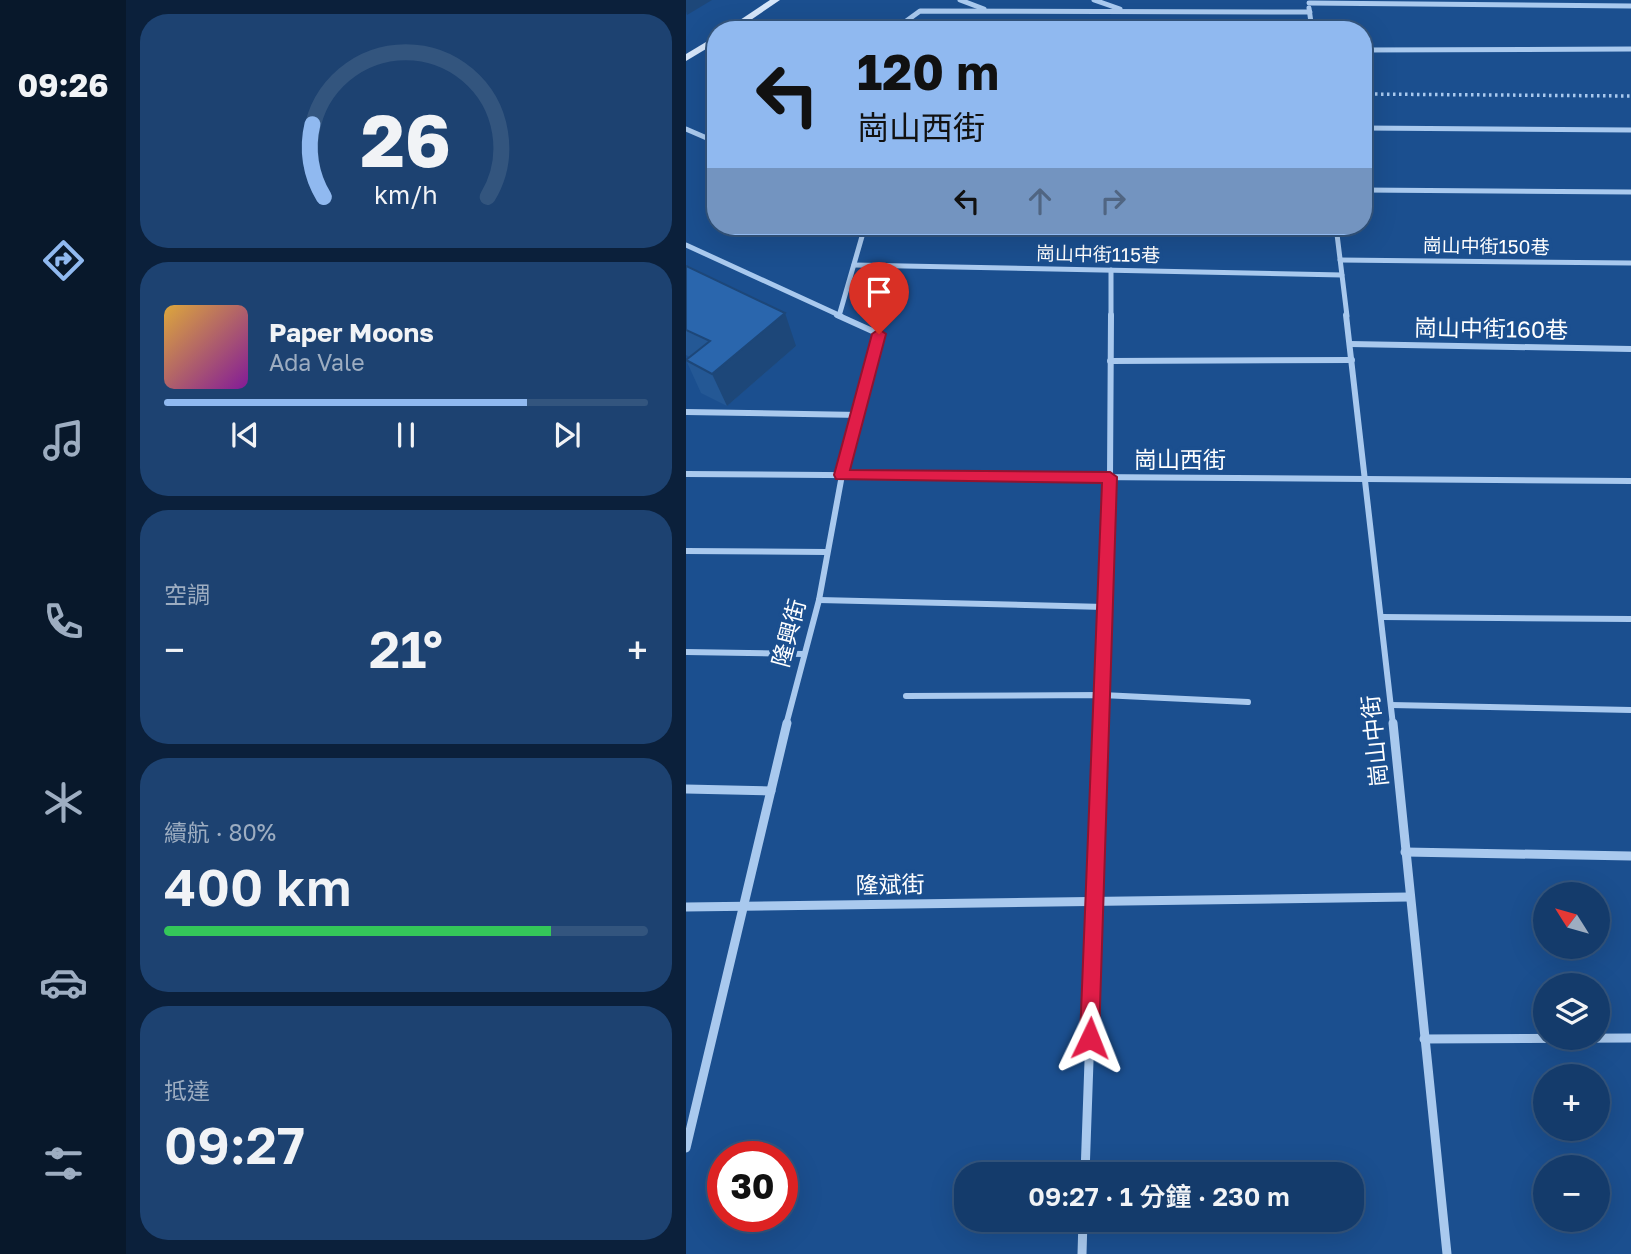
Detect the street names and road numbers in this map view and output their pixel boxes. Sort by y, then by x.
street label: 崗山中街150巷 [1422,233,1550,258]
street label: 崗山中街115巷 [1036,241,1160,266]
street label: 崗山中街160巷 [1414,313,1568,343]
street label: 崗山西街 [1134,445,1226,473]
street label: 隆興街 [766,596,810,670]
street label: 崗山中街 [1355,694,1393,788]
street label: 隆斌街 [855,869,925,899]

